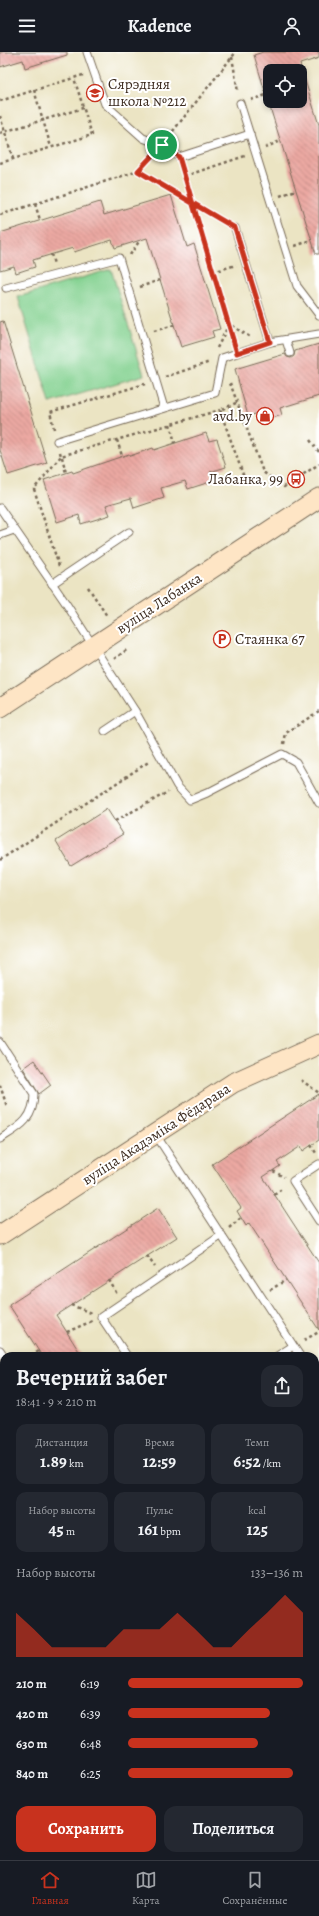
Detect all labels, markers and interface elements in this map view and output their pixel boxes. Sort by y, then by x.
text: Kadence [127,14,192,38]
icon: menu [16,15,38,37]
icon: person [281,15,303,37]
map controls [263,64,307,108]
button: locate [263,64,307,108]
place label: Сярэдняя школа №212 [108,74,186,111]
school or university icon: Сярэдняя школа №212 [85,83,105,103]
pin [145,128,179,162]
icon: arrive [151,134,173,156]
place label: avd.by [213,406,252,426]
shop icon: avd.by [255,406,275,426]
place label: Лабанка, 99 [208,469,283,489]
bus stop icon: Лабанка, 99 [286,469,306,489]
street label: вуліца Лабанка [112,568,206,638]
parking icon: Стаянка 67 [212,629,232,649]
place label: Стаянка 67 [235,629,305,649]
street label: вуліца Акадэміка Фёдарава [78,1078,234,1190]
text: Вечерний забег [16,1363,167,1393]
button: share [261,1365,303,1407]
text: 18:41 · 9 × 210 m [16,1393,96,1410]
text: Дистанция [36,1435,88,1450]
text: Время [145,1435,174,1450]
text: Темп [245,1435,269,1450]
text: 1.89 [40,1450,67,1473]
text: 12:59 [143,1450,176,1473]
text: 6:52 [233,1450,261,1473]
text: km [67,1456,84,1471]
text: /km [261,1456,281,1471]
text: Набор высоты [28,1503,96,1518]
text: Пульс [146,1503,173,1518]
text: kcal [248,1503,266,1518]
text: 45 [49,1518,64,1541]
text: 161 [138,1518,158,1541]
text: 125 [246,1518,268,1541]
text: m [64,1524,75,1539]
text: bpm [158,1524,181,1539]
text: Набор высоты [16,1564,96,1581]
text: 133–136 m [251,1564,303,1581]
text: 210 m [16,1675,47,1692]
text: 6:19 [80,1675,99,1692]
text: 420 m [16,1705,48,1722]
text: 6:39 [80,1705,100,1722]
text: 630 m [16,1735,47,1752]
text: 6:48 [80,1735,101,1752]
text: 840 m [16,1765,48,1782]
text: 6:25 [80,1765,101,1782]
button: Сохранить [16,1806,156,1852]
button: Поделиться [164,1806,303,1852]
tab: Главная [31,1869,69,1908]
tab: Карта [132,1869,160,1908]
tab: Сохранённые [223,1869,287,1908]

